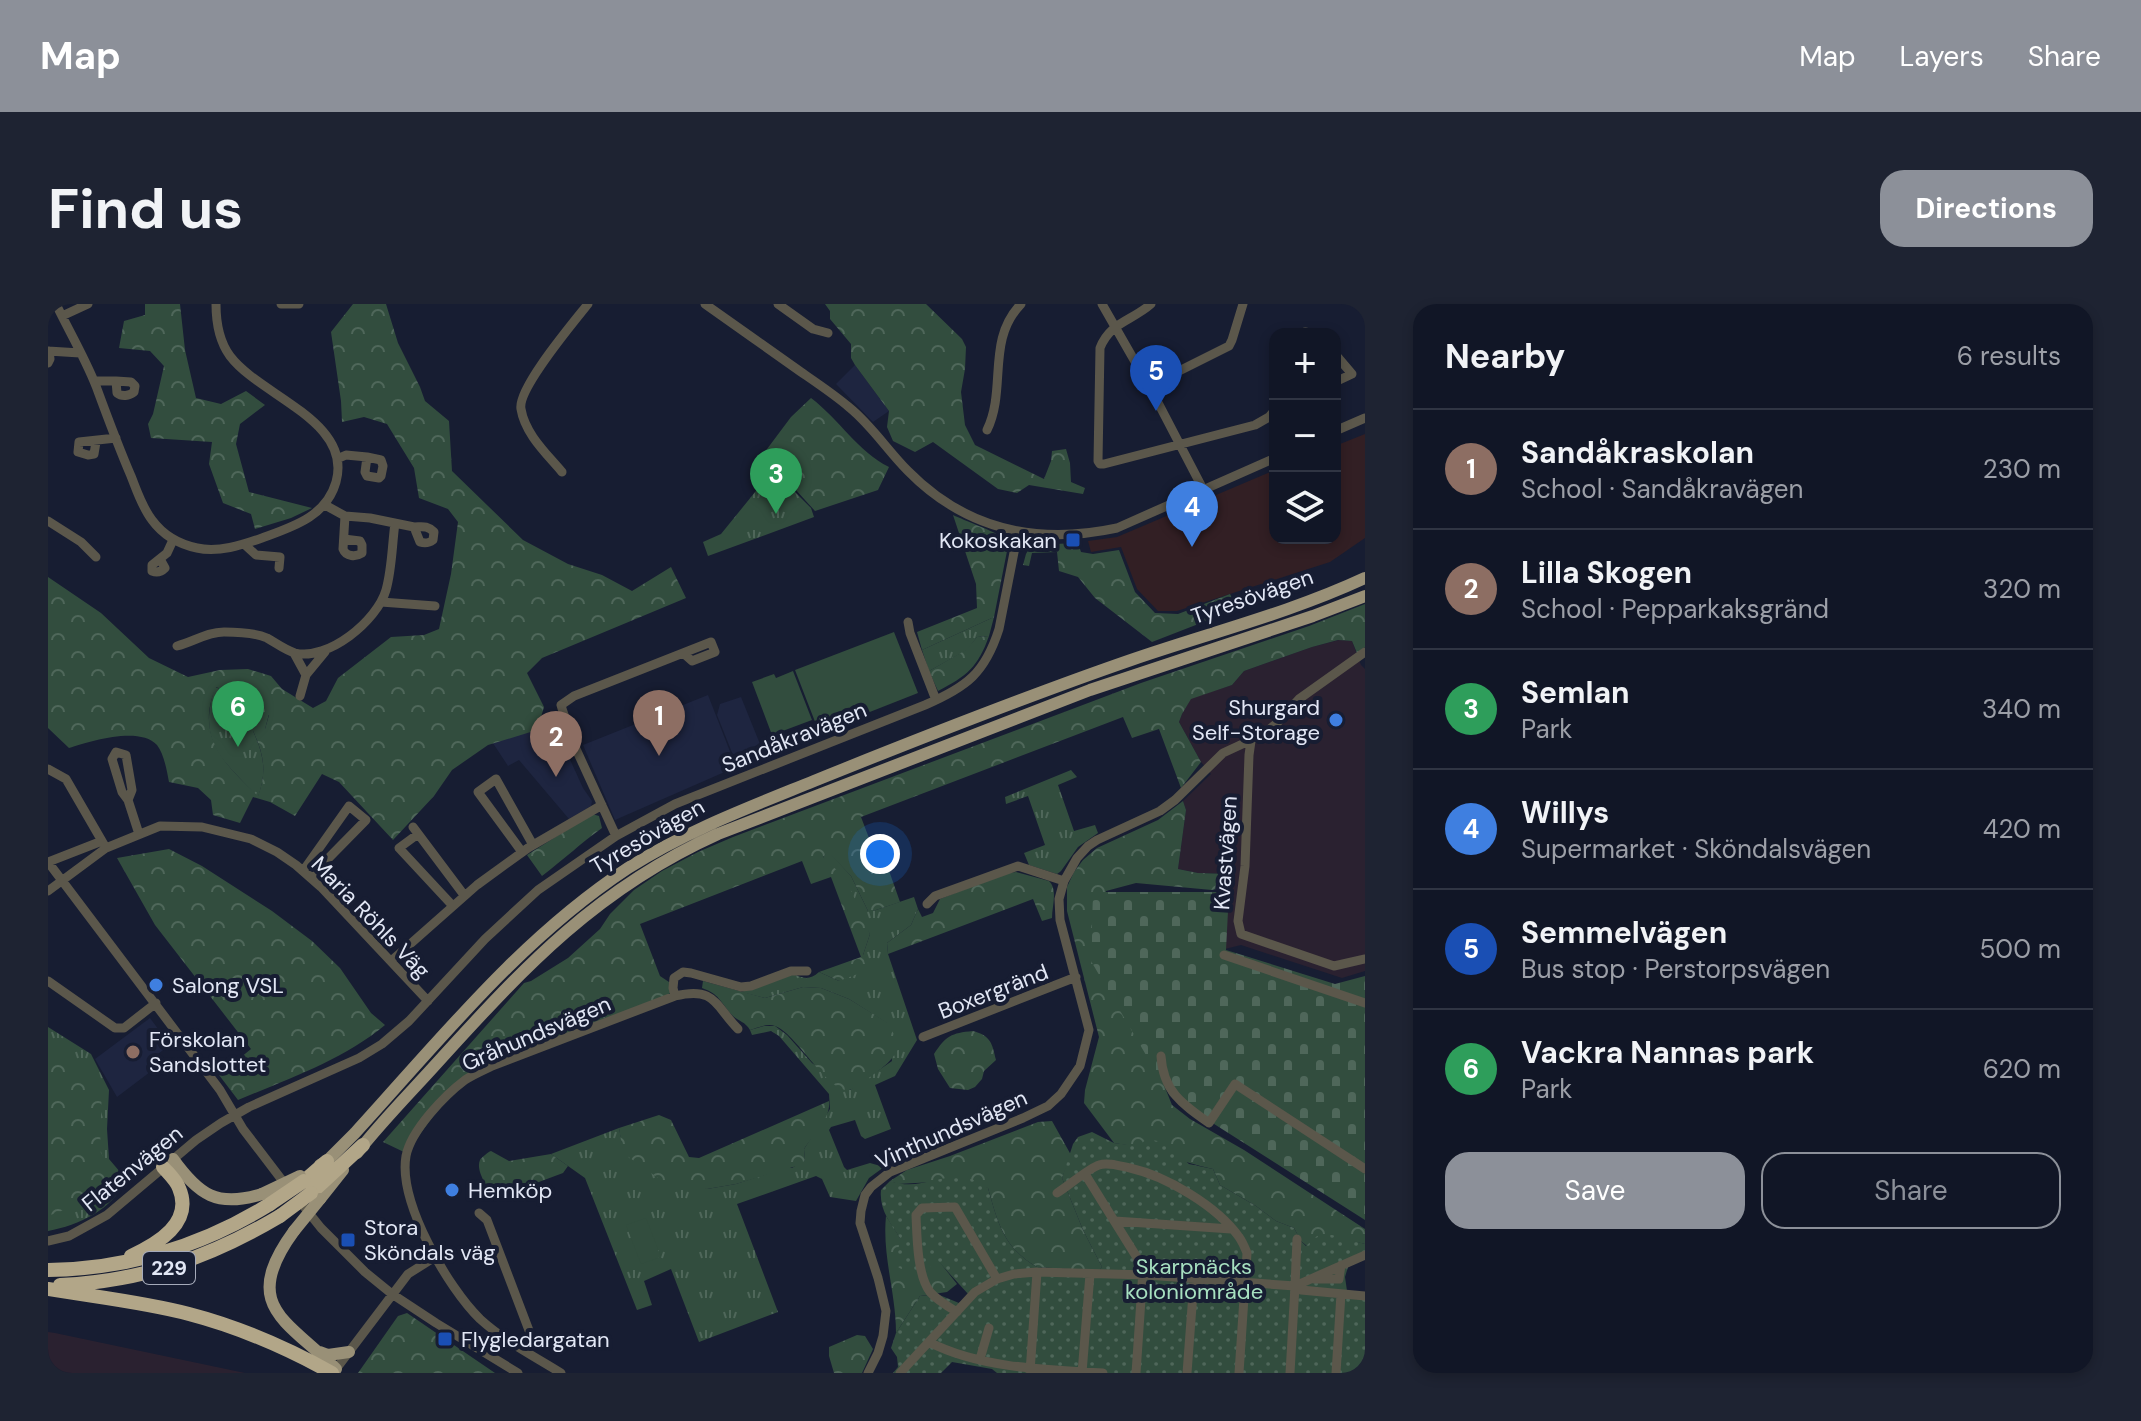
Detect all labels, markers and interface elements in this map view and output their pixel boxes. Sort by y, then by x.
text: Map [40,31,121,81]
text: Map [1799,38,1856,75]
text: Layers [1900,38,1984,75]
text: Share [2028,38,2101,75]
button: Directions [1880,170,2093,247]
text: Find us [48,172,243,245]
map controls [1269,328,1341,544]
button: + [1269,328,1341,400]
text: Nearby [1445,334,1565,379]
text: 6 results [1957,339,2061,373]
pin: 5 [1130,345,1182,411]
button: − [1269,400,1341,472]
text: Sandåkraskolan [1521,433,1754,472]
pin: 3 [750,448,802,514]
text: 1 [1466,452,1476,486]
text: 230 m [1983,452,2061,486]
button: layers [1269,472,1341,544]
text: School · Sandåkravägen [1521,472,1803,506]
pin: 4 [1166,481,1218,547]
place label: Kokoskakan [939,526,1057,555]
marker: Kokoskakan [1064,531,1082,549]
text: Lilla Skogen [1521,553,1692,592]
street label: Tyresövägen [1187,562,1317,631]
text: 2 [1463,572,1479,606]
text: 320 m [1983,572,2061,606]
text: School · Pepparkaksgränd [1521,592,1829,626]
text: Semlan [1521,673,1630,712]
pin: 6 [212,681,264,747]
pin: 1 [633,690,685,756]
text: 3 [1463,692,1479,726]
text: 340 m [1982,692,2061,726]
place label: Shurgard Self-Storage [1192,693,1320,747]
street label: Sandåkravägen [717,695,871,780]
pin: 2 [530,711,582,777]
marker: Shurgard Self-Storage [1327,711,1345,729]
text: Park [1521,712,1572,746]
street label: Tyresövägen [585,792,710,881]
text: Willys [1521,793,1609,832]
street label: Kvastvägen [1207,795,1244,911]
text: 4 [1463,812,1479,846]
text: 420 m [1983,812,2061,846]
text: Supermarket · Sköndalsvägen [1521,832,1871,866]
your location [860,834,900,874]
street label: Maria Röhls Väg [305,850,436,985]
text: Semmelvägen [1521,913,1727,952]
text: 5 [1463,932,1479,966]
text: 500 m [1979,932,2061,966]
text: Bus stop · Perstorpsvägen [1521,952,1830,986]
street label: Boxergränd [934,957,1052,1026]
place label: Salong VSL [172,971,284,1000]
marker: Salong VSL [147,976,165,994]
street label: Gråhundsvägen [457,989,615,1078]
place label: Förskolan Sandslottet [149,1025,266,1079]
text: Vackra Nannas park [1521,1033,1814,1072]
marker: Förskolan Sandslottet [124,1043,142,1061]
text: 6 [1463,1052,1479,1086]
text: 620 m [1983,1052,2061,1086]
text: Park [1521,1072,1572,1106]
street label: Vinthundsvägen [871,1083,1032,1176]
street label: Flatenvägen [76,1119,189,1218]
button: Save [1445,1152,1745,1229]
button: Share [1761,1152,2061,1229]
place label: Hemköp [468,1176,552,1205]
marker: Hemköp [443,1181,461,1199]
place label: Stora Sköndals väg [364,1213,496,1267]
marker: Stora Sköndals väg [339,1231,357,1249]
road number: 229 [143,1252,195,1284]
park label: Skarpnäcks koloniområde [1125,1252,1263,1306]
place label: Flygledargatan [461,1325,610,1354]
marker: Flygledargatan [436,1330,454,1348]

